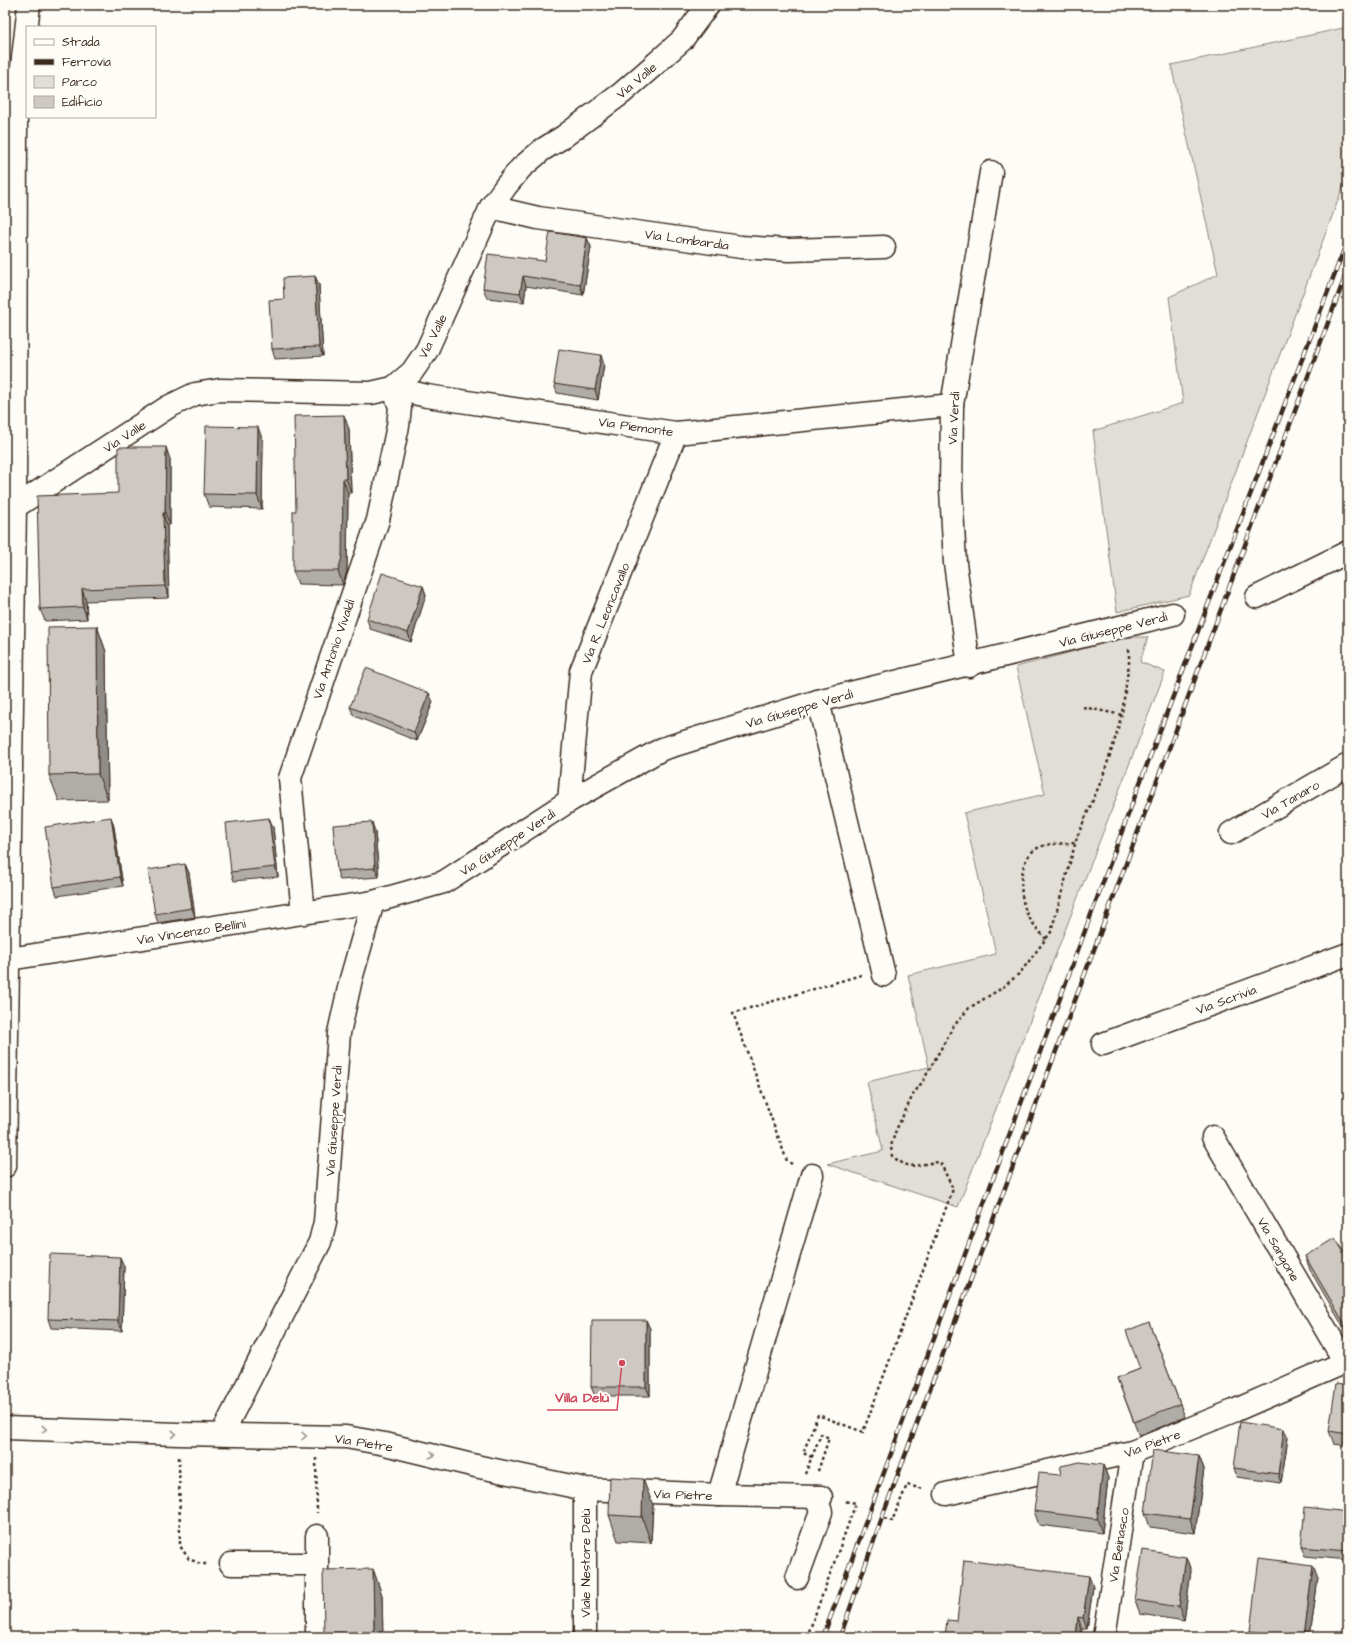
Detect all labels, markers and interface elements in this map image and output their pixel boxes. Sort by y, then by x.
legend [26,26,156,118]
text: Strada [62,34,100,51]
text: Ferrovia [62,54,111,71]
street label: Via Valle [613,58,661,103]
text: Parco [62,74,97,91]
text: Edificio [62,94,102,111]
street label: Via Lombardia [644,225,730,255]
street label: Via Valle [414,311,452,362]
street label: Via Verdi [944,391,964,445]
street label: Via Piemonte [597,413,674,441]
street label: Via Valle [100,416,150,457]
street label: Via R. Leoncavallo [577,559,635,667]
street label: Via Antonio Vivaldi [308,597,359,702]
street label: Via Giuseppe Verdi [1057,608,1169,652]
street label: Via Giuseppe Verdi [744,685,855,733]
street label: Via Tanaro [1258,776,1323,824]
street label: Via Giuseppe Verdi [456,805,559,881]
street label: Via Vincenzo Bellini [135,914,247,949]
street label: Via Scrivia [1194,981,1259,1019]
street label: Via Giuseppe Verdi [321,1065,347,1177]
street label: Via Sangone [1252,1214,1304,1285]
callout: Villa Delù [547,1384,617,1410]
text: Villa Delù [554,1388,609,1408]
one-way arrow [41,1425,47,1433]
street label: Via Pietre [1122,1425,1183,1462]
one-way arrow [171,1429,177,1438]
street label: Via Pietre [333,1430,394,1456]
one-way arrow [301,1431,307,1440]
one-way arrow [428,1450,435,1459]
street label: Via Pietre [653,1485,713,1505]
street label: Via Beinasco [1104,1506,1134,1584]
street label: Viale Nestore Delù [577,1508,595,1617]

